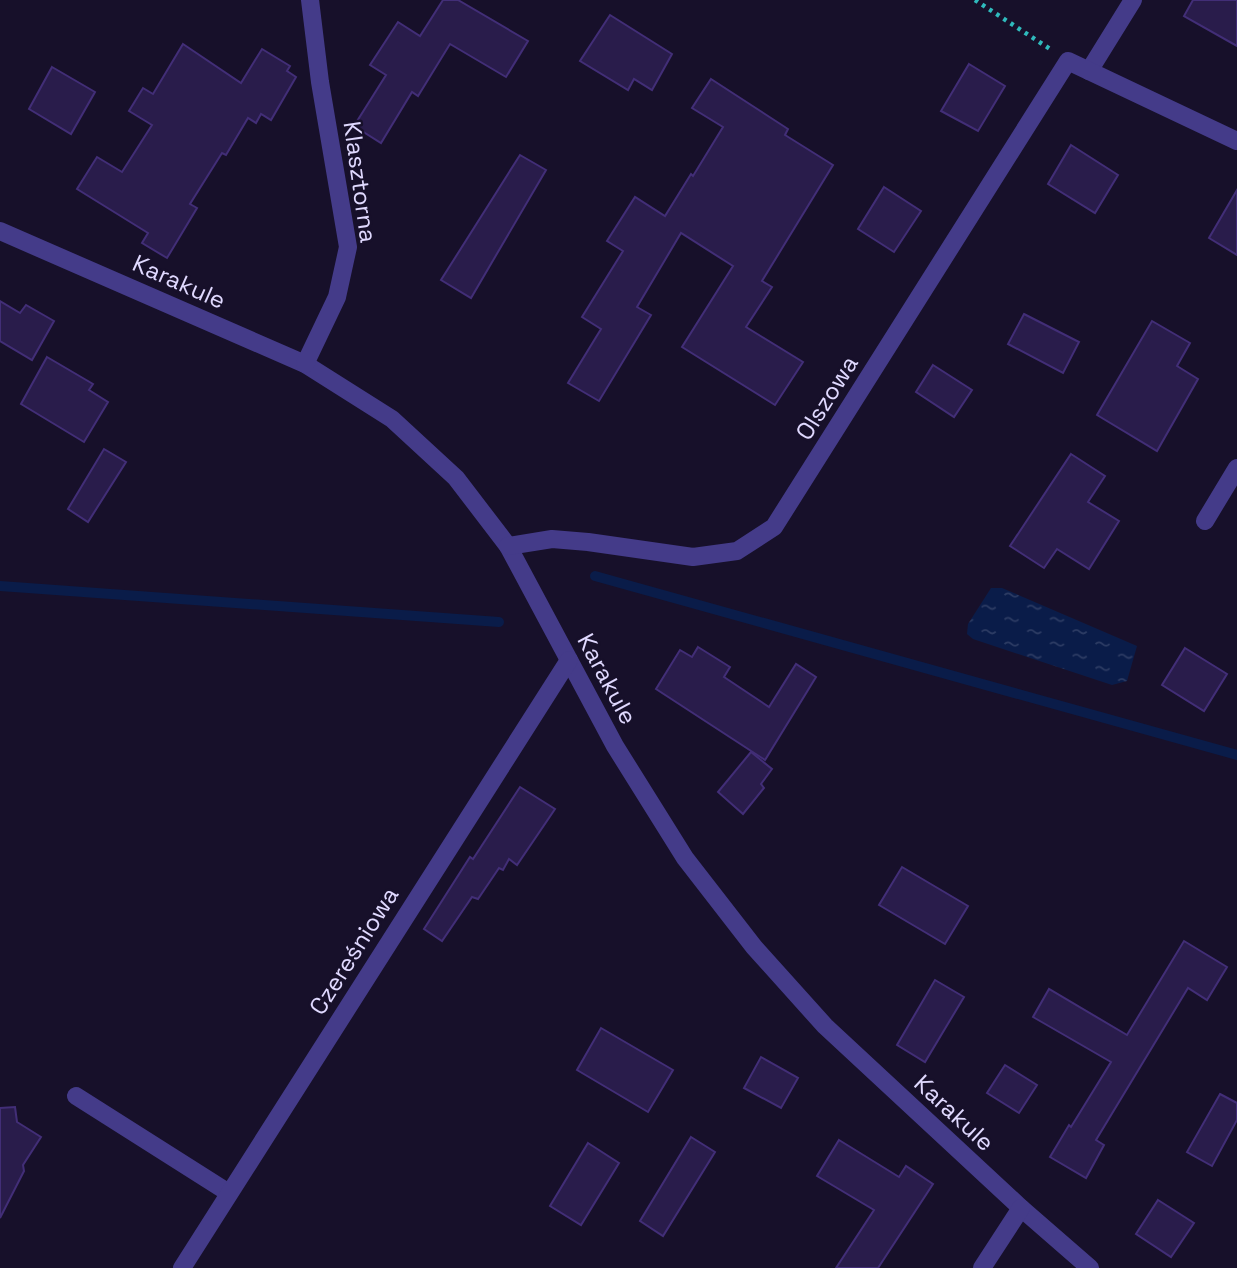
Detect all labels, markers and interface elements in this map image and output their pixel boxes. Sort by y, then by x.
street label: Klasztorna [337,119,384,245]
street label: Karakule [128,247,231,316]
street label: Olszowa [789,349,865,446]
street label: Karakule [571,628,644,730]
street label: Czereśniowa [302,881,405,1020]
street label: Karakule [908,1068,1001,1158]

